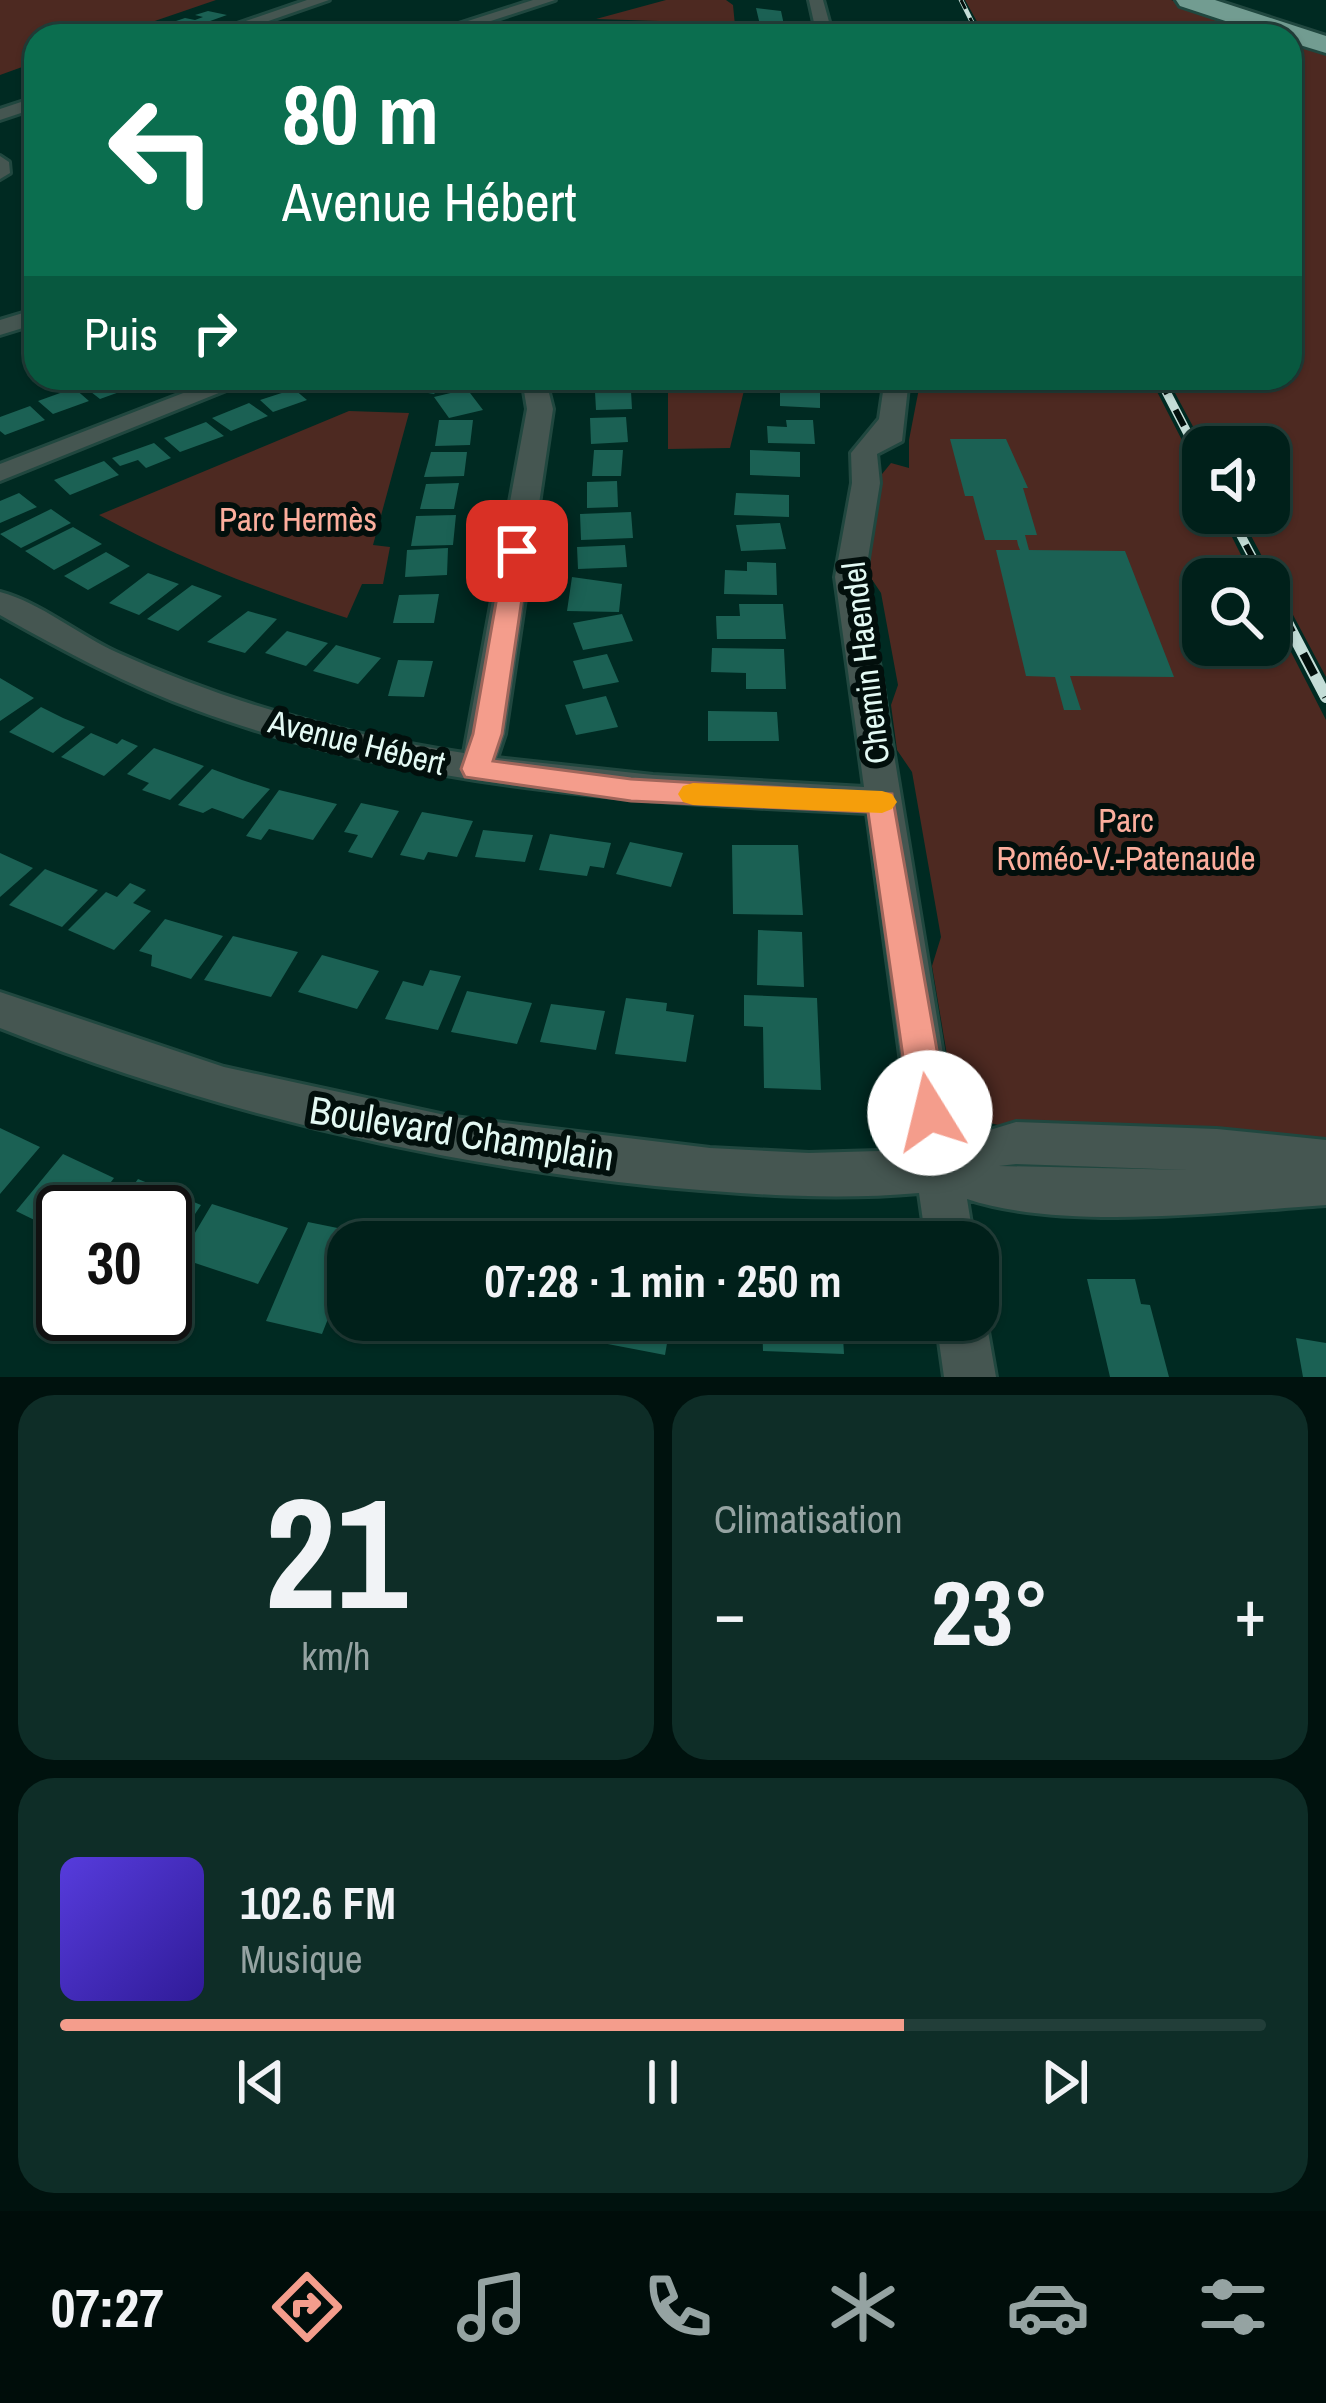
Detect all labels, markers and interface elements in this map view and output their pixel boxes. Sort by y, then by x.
text: 80 m [282,57,439,170]
icon: left [84,72,240,228]
text: Avenue Hébert [282,165,577,238]
icon: right [182,300,248,366]
text: Puis [84,303,158,364]
map controls [1182,426,1290,666]
button: sound [1182,426,1290,534]
park label: Parc Hermès [219,497,377,541]
pin [466,500,568,602]
icon: arrive [484,518,550,584]
button: search [1182,558,1290,666]
street label: Chemin Haendel [831,560,899,766]
street label: Avenue Hébert [263,699,450,785]
park label: Parc Roméo-V.-Patenaude [996,798,1256,880]
position arrow [867,1050,993,1176]
street label: Boulevard Champlain [306,1083,618,1183]
speed limit sign: 30 [36,1185,192,1341]
text: 07:28 · 1 min · 250 m [485,1250,841,1311]
text: 21 [265,1447,407,1657]
text: Climatisation [714,1493,902,1545]
text: 23° [931,1552,1049,1673]
text: − [714,1568,746,1657]
text: + [1234,1568,1266,1657]
text: km/h [301,1630,371,1682]
text: 102.6 FM [240,1872,396,1933]
text: Musique [240,1933,363,1985]
icon: previous [228,2049,294,2115]
icon: pause [630,2049,696,2115]
icon: next [1032,2049,1098,2115]
icon: directions [265,2265,349,2349]
icon: music [450,2265,534,2349]
icon: phone [636,2265,720,2349]
icon: climate [821,2265,905,2349]
icon: car [1006,2265,1090,2349]
icon: filters [1191,2265,1275,2349]
text: 07:27 [51,2271,164,2344]

